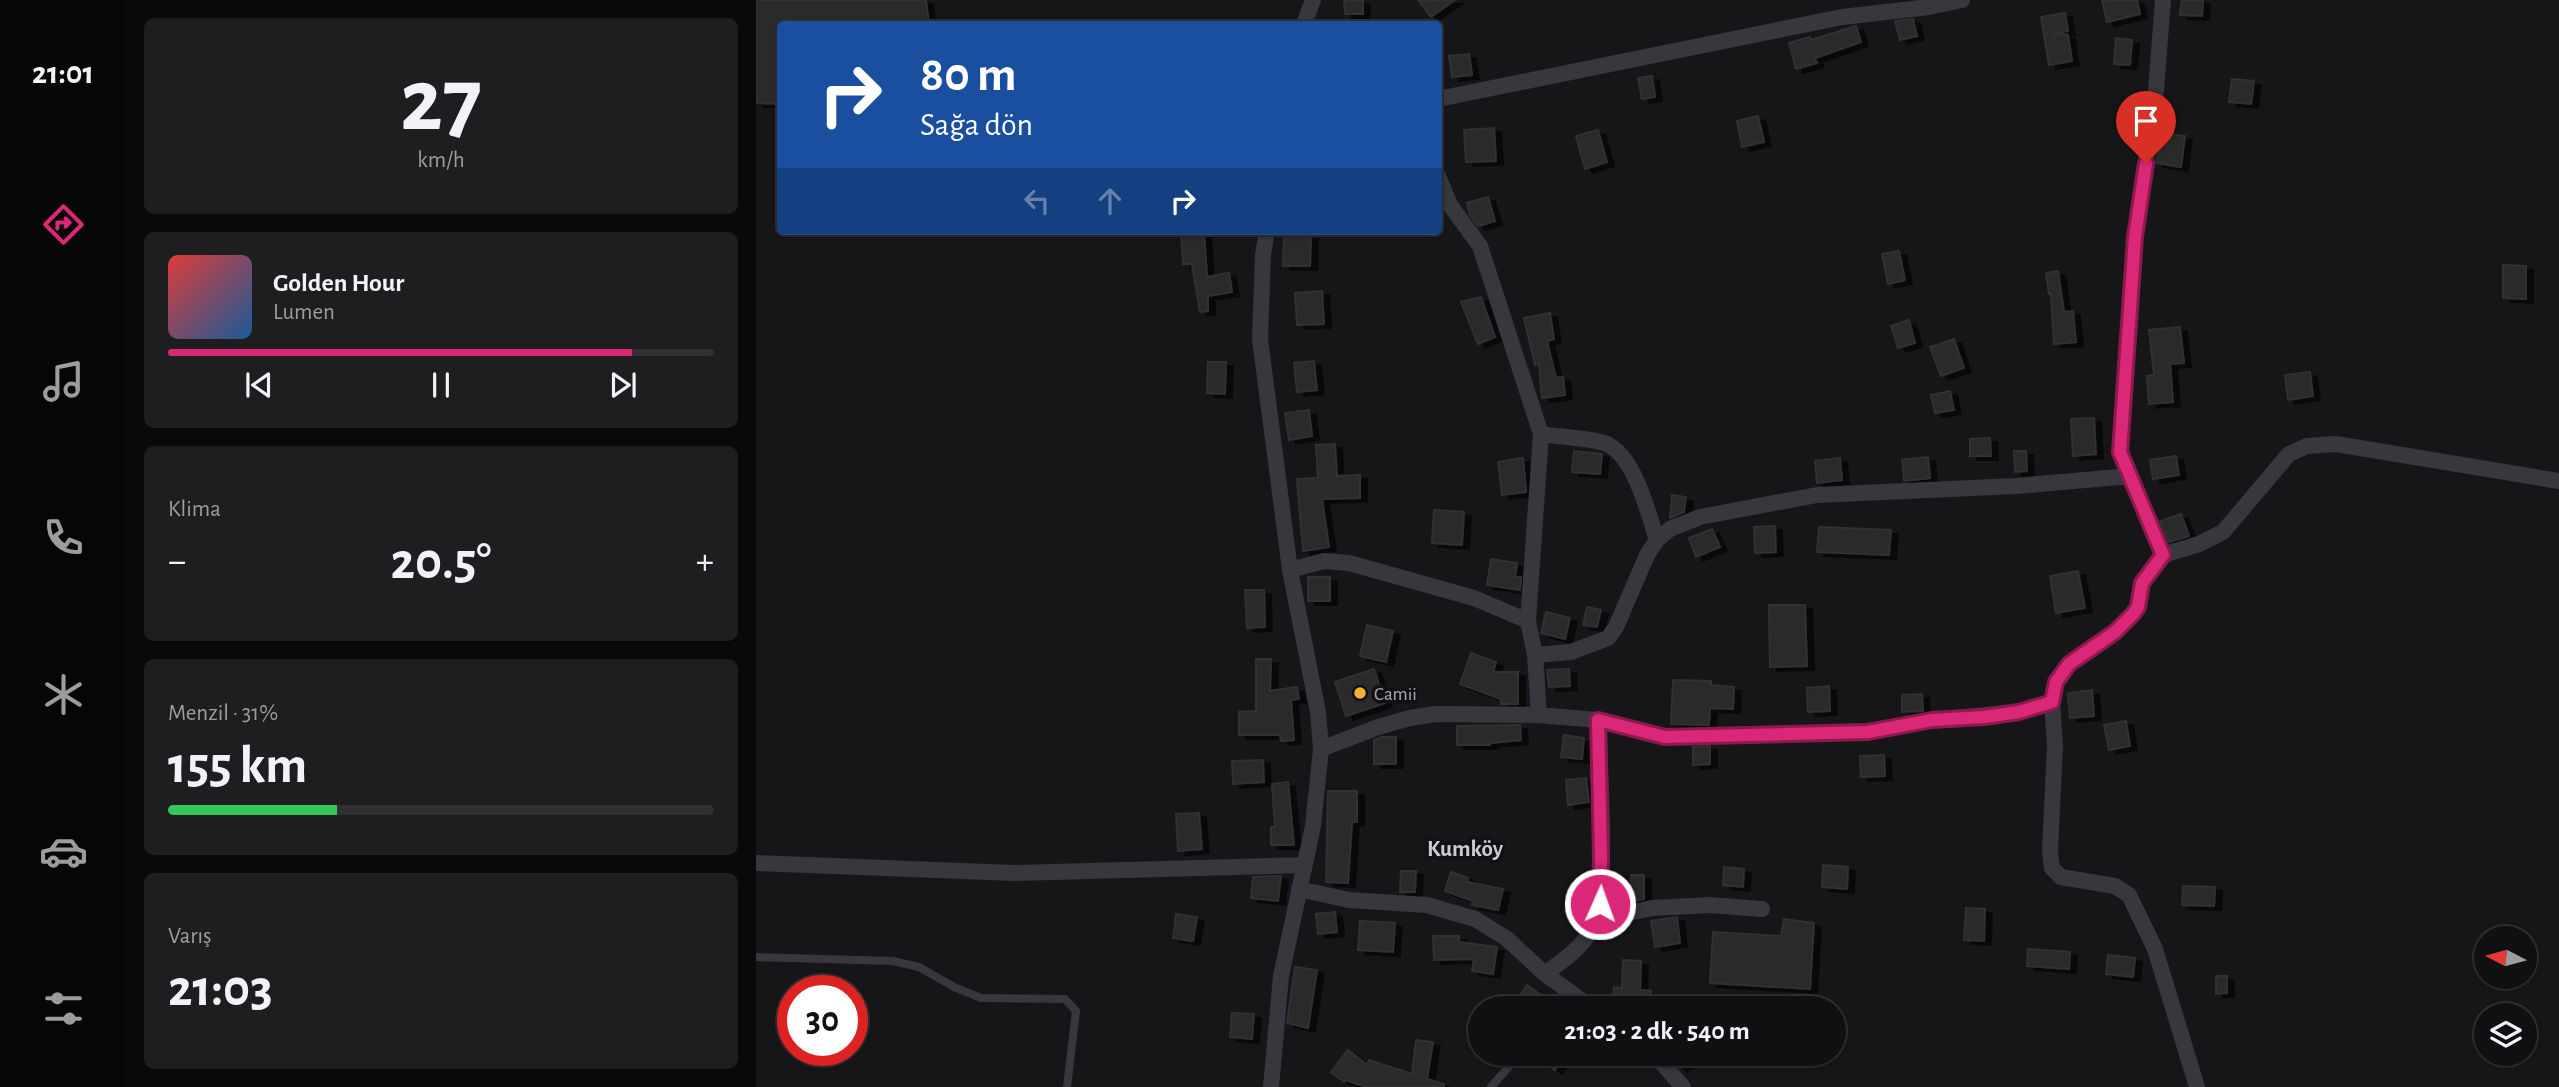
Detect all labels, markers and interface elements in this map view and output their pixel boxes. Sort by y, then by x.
icon: right [805,49,896,140]
text: 80 m [920,51,1017,100]
text: 27 [400,56,482,147]
text: 21:01 [32,57,94,89]
pin [2116,91,2176,163]
icon: arrive [2127,102,2165,140]
text: Sağa dön [920,109,1033,141]
text: km/h [417,149,465,172]
icon: left [1018,182,1056,220]
icon: ahead [1091,182,1129,220]
icon: right [1164,182,1202,220]
icon: directions [39,200,88,249]
text: Golden Hour [273,270,404,296]
text: Lumen [273,301,335,324]
icon: music [39,357,88,406]
icon: previous [240,366,278,404]
icon: pause [422,366,460,404]
icon: next [604,366,642,404]
text: Klima [168,498,221,521]
icon: phone [39,513,88,562]
text: 20.5° [390,536,492,588]
text: − [168,543,186,581]
text: + [696,543,714,581]
icon: climate [39,670,88,719]
marker: Camii [1352,685,1368,701]
place label: Camii [1374,685,1417,704]
text: Menzil · 31% [168,702,278,725]
text: 155 km [168,740,307,792]
icon: car [39,827,88,876]
district label: Kumköy [1427,838,1504,861]
position arrow [1563,867,1637,941]
text: Varış [168,925,212,948]
north arrow [2474,926,2538,989]
map controls [2474,926,2537,1066]
text: 21:03 [168,963,273,1015]
speed limit sign: 30 [777,975,868,1066]
icon: filters [39,984,88,1033]
button: layers [2474,1003,2537,1066]
text: 21:03 · 2 dk · 540 m [1564,1018,1750,1044]

